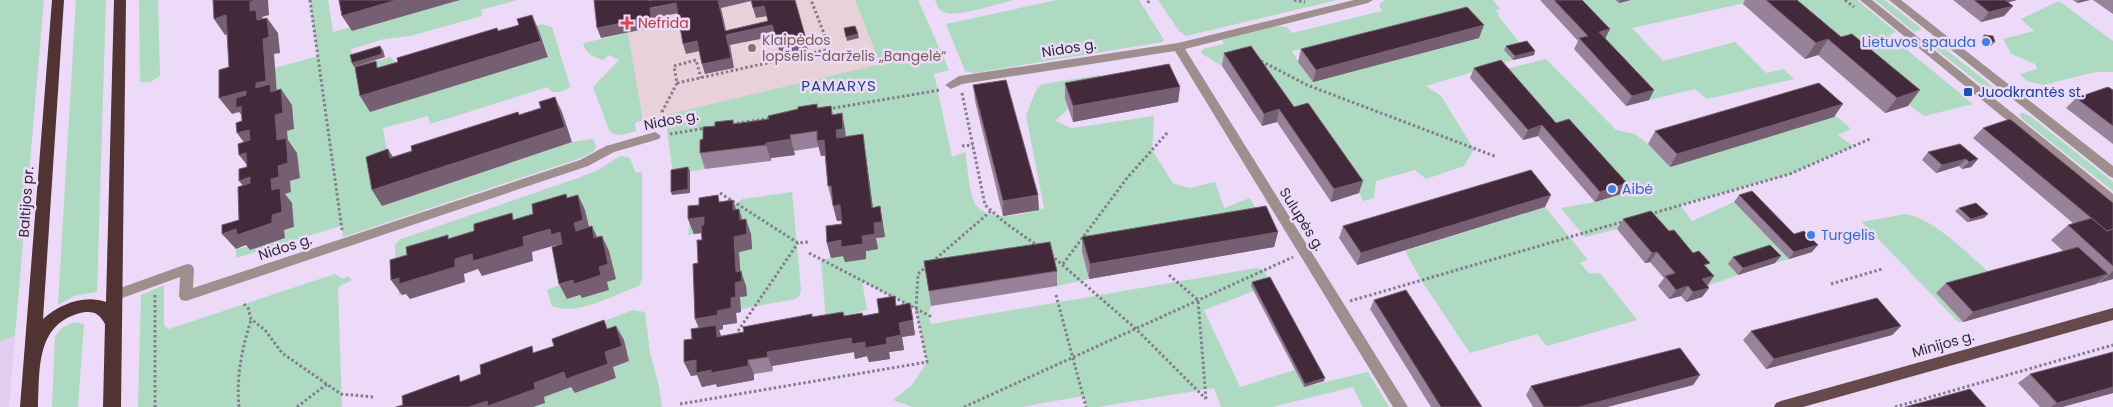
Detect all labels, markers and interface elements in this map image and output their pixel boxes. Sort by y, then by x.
place label: Nefrida [638,13,689,33]
marker: Nefrida [620,16,634,30]
place label: Klaipėdos lopšelis-darželis „Bangelė“ [762,30,946,66]
place label: Lietuvos spauda [1862,32,1976,52]
street label: Nidos g. [1040,34,1098,62]
marker: Lietuvos spauda [1980,36,1992,48]
marker: Klaipėdos lopšelis-darželis „Bangelė“ [746,42,758,54]
district label: PAMARYS [801,75,877,96]
place label: Juodkrantės st. [1978,82,2084,102]
marker: Juodkrantės st. [1962,86,1974,98]
street label: Nidos g. [642,105,700,135]
street label: Baltijos pr. [14,166,38,238]
place label: Aibė [1622,179,1653,199]
marker: Aibė [1606,183,1618,195]
street label: Sulupės g. [1275,184,1329,255]
place label: Turgelis [1821,225,1875,245]
street label: Nidos g. [256,229,314,265]
marker: Turgelis [1805,229,1817,241]
street label: Minijos g. [1910,326,1976,362]

